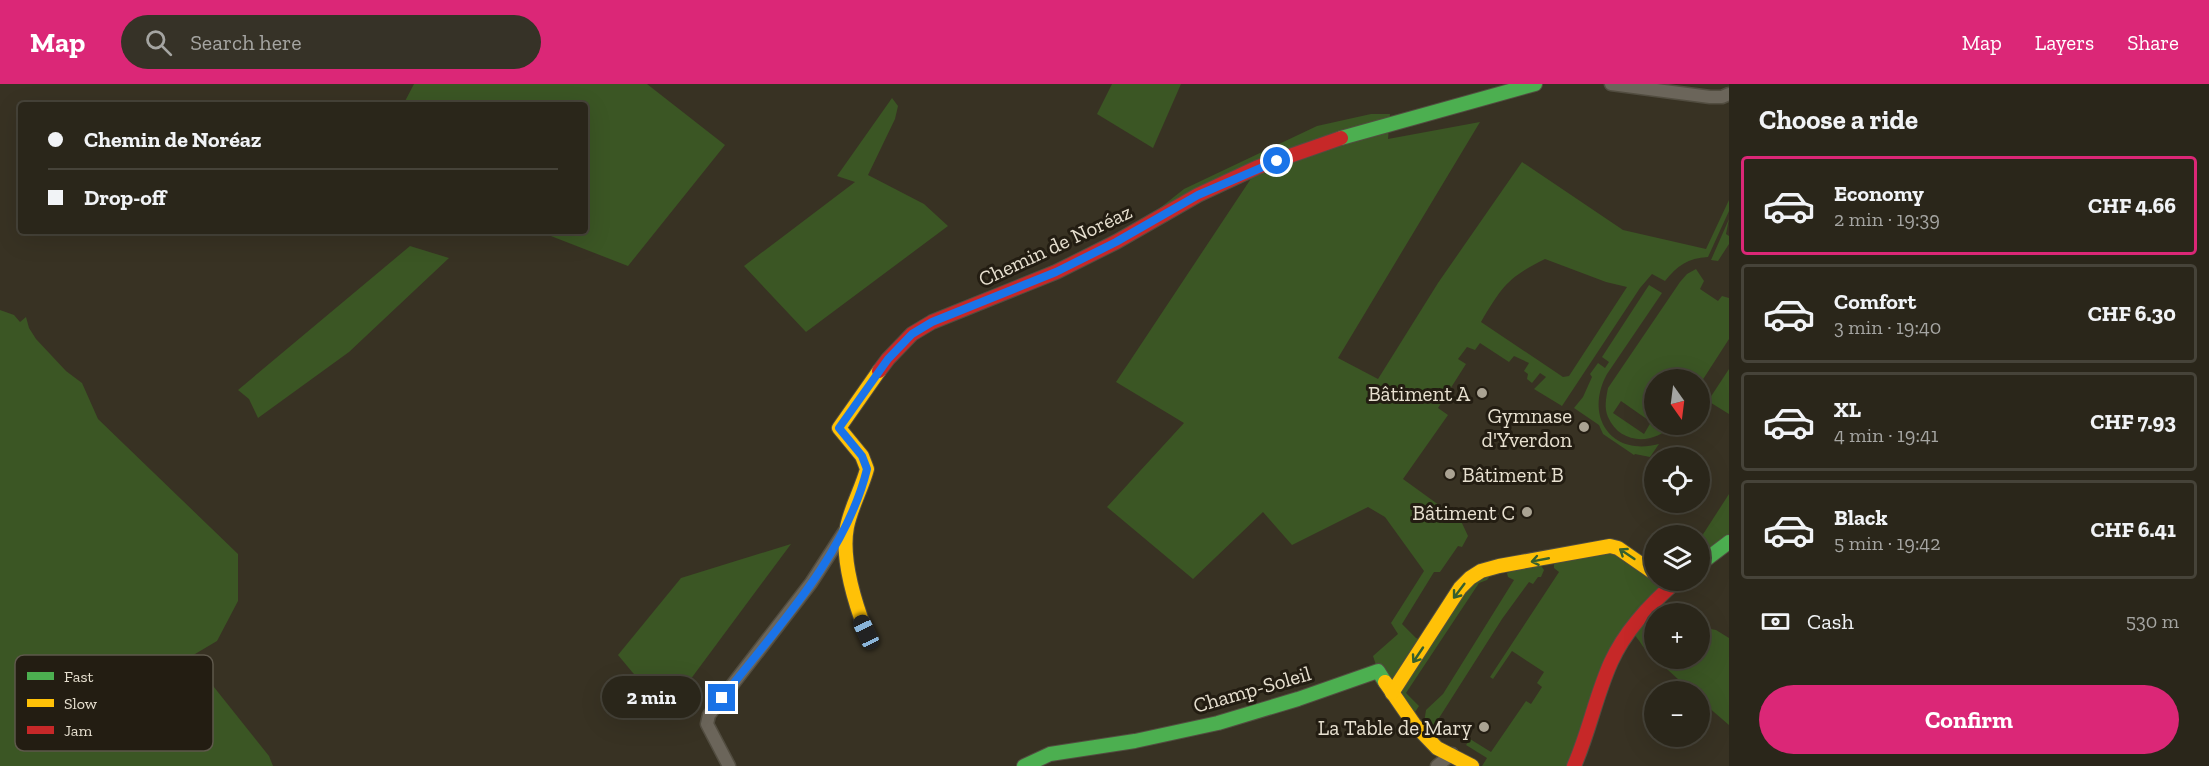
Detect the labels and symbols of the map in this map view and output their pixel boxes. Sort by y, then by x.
route start [1263,147,1290,174]
street label: Chemin de Noréaz [974,198,1136,292]
north arrow [1644,369,1710,435]
place label: Bâtiment A [1368,381,1470,406]
marker: Bâtiment A [1475,386,1489,400]
place label: Gymnase d'Yverdon [1482,403,1572,452]
marker: Gymnase d'Yverdon [1577,420,1591,434]
place label: Bâtiment B [1462,462,1564,487]
marker: Bâtiment B [1443,467,1457,481]
place label: Bâtiment C [1412,500,1515,525]
marker: Bâtiment C [1520,505,1534,519]
one-way arrow [1619,548,1636,561]
one-way arrow [1530,554,1549,566]
one-way arrow [1453,582,1466,598]
car [850,612,882,652]
one-way arrow [1412,646,1424,662]
legend [15,655,213,751]
street label: Champ-Soleil [1190,660,1314,718]
text: Fast [64,667,93,686]
callout: 2 min [602,677,701,719]
route end [708,684,735,711]
text: Slow [64,694,98,713]
place label: La Table de Mary [1318,715,1472,740]
marker: La Table de Mary [1477,720,1491,734]
text: Jam [64,721,93,740]

